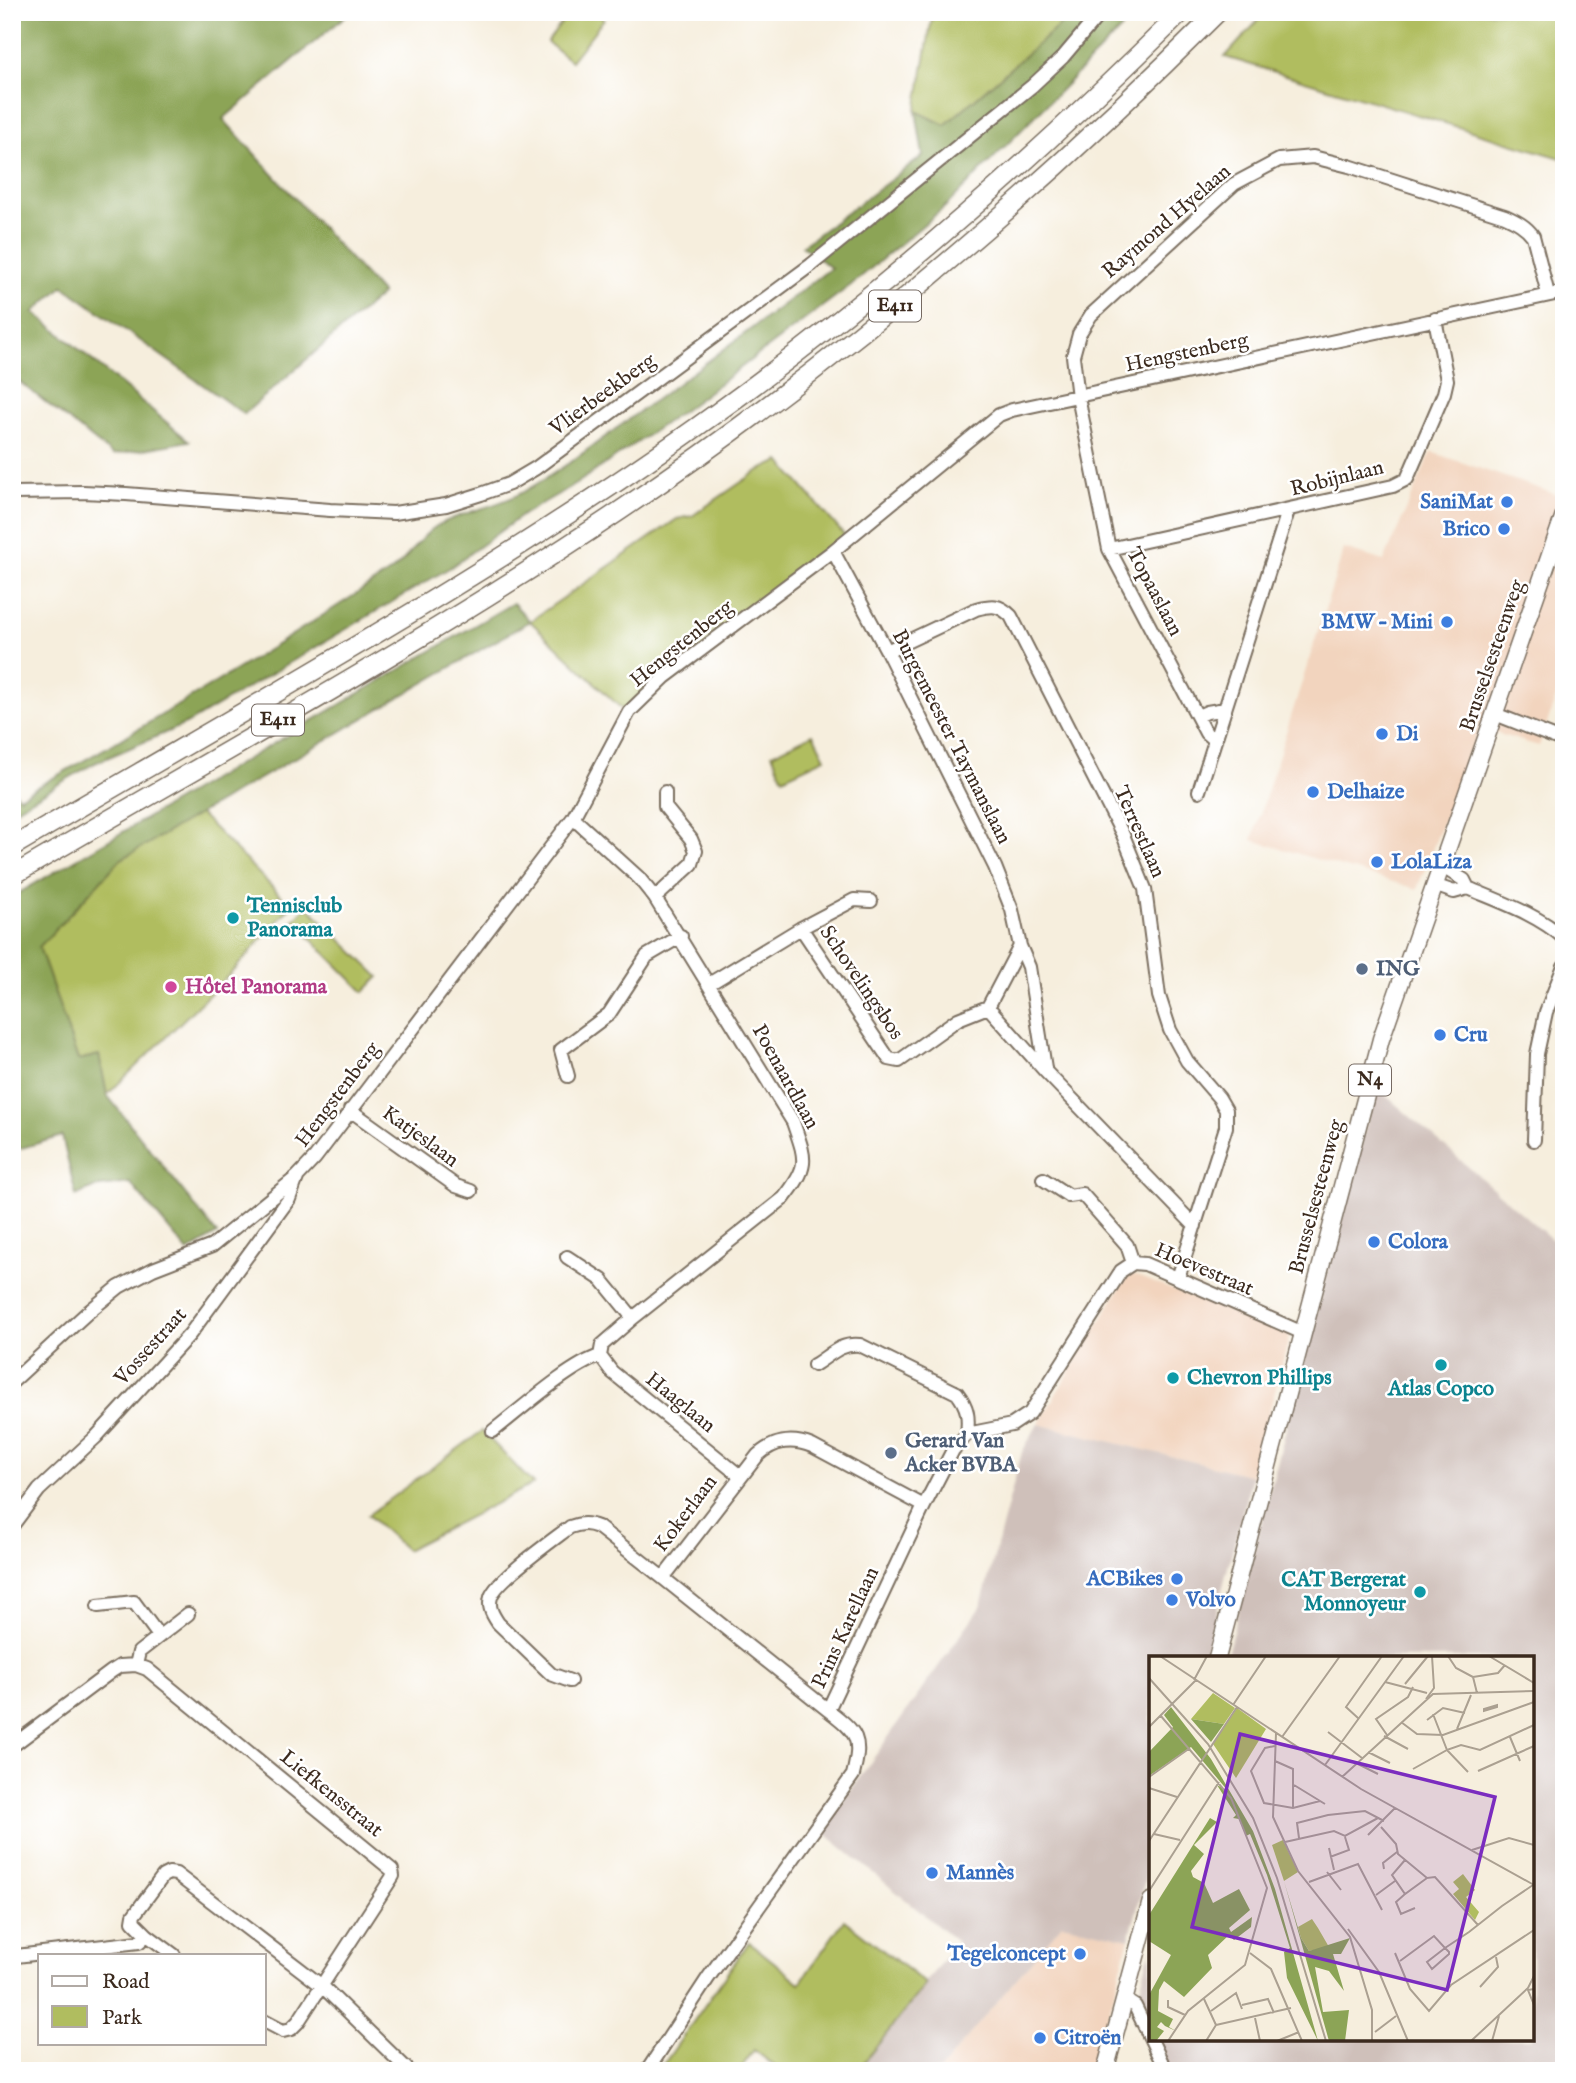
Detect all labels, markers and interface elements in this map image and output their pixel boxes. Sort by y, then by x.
street label: Raymond Hyelaan [1097,159,1237,285]
road number: E411 [869,290,921,322]
street label: Hengstenberg [1123,327,1252,379]
street label: Vlierbeekberg [544,347,662,443]
street label: Robijnlaan [1288,454,1386,504]
place label: SaniMat [1420,489,1494,516]
marker: SaniMat [1499,494,1515,510]
place label: Brico [1443,516,1491,543]
marker: Brico [1496,521,1512,537]
street label: Topaaslaan [1119,543,1189,641]
street label: Brusselsesteenweg [1454,576,1532,736]
street label: Hengstenberg [625,594,740,694]
place label: BMW – Mini [1321,609,1433,636]
marker: BMW – Mini [1439,614,1455,630]
street label: Burgemeester Taymanslaan [885,625,1017,849]
road number: E411 [252,705,304,736]
place label: Di [1396,721,1419,748]
marker: Di [1374,726,1390,742]
place label: Delhaize [1327,779,1405,806]
street label: Terrestlaan [1107,782,1171,882]
marker: Delhaize [1305,784,1321,800]
place label: LolaLiza [1391,849,1472,876]
marker: LolaLiza [1369,854,1385,870]
place label: Tennisclub Panorama [246,893,342,944]
marker: Tennisclub Panorama [225,910,241,926]
street label: Schovelingsbos [813,921,909,1045]
place label: ING [1376,956,1420,983]
marker: ING [1354,961,1370,977]
place label: Hôtel Panorama [185,974,328,1001]
marker: Hôtel Panorama [163,979,179,995]
street label: Poenaardlaan [745,1020,825,1134]
place label: Cru [1454,1022,1488,1049]
marker: Cru [1432,1027,1448,1043]
street label: Hengstenberg [290,1036,387,1153]
road number: N4 [1349,1064,1391,1096]
street label: Katjeslaan [376,1100,464,1174]
street label: Brusselsesteenweg [1283,1116,1351,1277]
place label: Colora [1388,1229,1449,1256]
marker: Colora [1366,1234,1382,1250]
street label: Hoevestraat [1150,1237,1258,1303]
street label: Vossestraat [108,1302,193,1392]
marker: Atlas Copco [1433,1357,1449,1373]
place label: Chevron Phillips [1187,1365,1332,1392]
street label: Haaglaan [639,1366,721,1440]
marker: Chevron Phillips [1165,1370,1181,1386]
place label: Atlas Copco [1387,1376,1495,1403]
place label: Gerard Van Acker BVBA [904,1428,1018,1479]
marker: Gerard Van Acker BVBA [883,1445,899,1461]
street label: Kokerlaan [648,1470,724,1558]
street label: Prins Karellaan [806,1563,886,1693]
place label: ACBikes [1085,1566,1163,1593]
place label: CAT Bergerat Monnoyeur [1281,1567,1407,1618]
marker: ACBikes [1169,1571,1185,1587]
marker: CAT Bergerat Monnoyeur [1412,1584,1428,1600]
place label: Volvo [1185,1587,1236,1614]
marker: Volvo [1164,1592,1180,1608]
inset map [1149,1656,1534,2041]
street label: Liefkensstraat [274,1744,388,1844]
place label: Mannès [946,1860,1014,1887]
marker: Mannès [924,1865,940,1881]
place label: Tegelconcept [946,1941,1067,1968]
marker: Tegelconcept [1072,1946,1088,1962]
legend [38,1954,266,2044]
text: Road [102,1969,150,1996]
text: Park [102,2005,143,2032]
place label: Citroën [1054,2025,1122,2052]
marker: Citroën [1032,2030,1048,2046]

